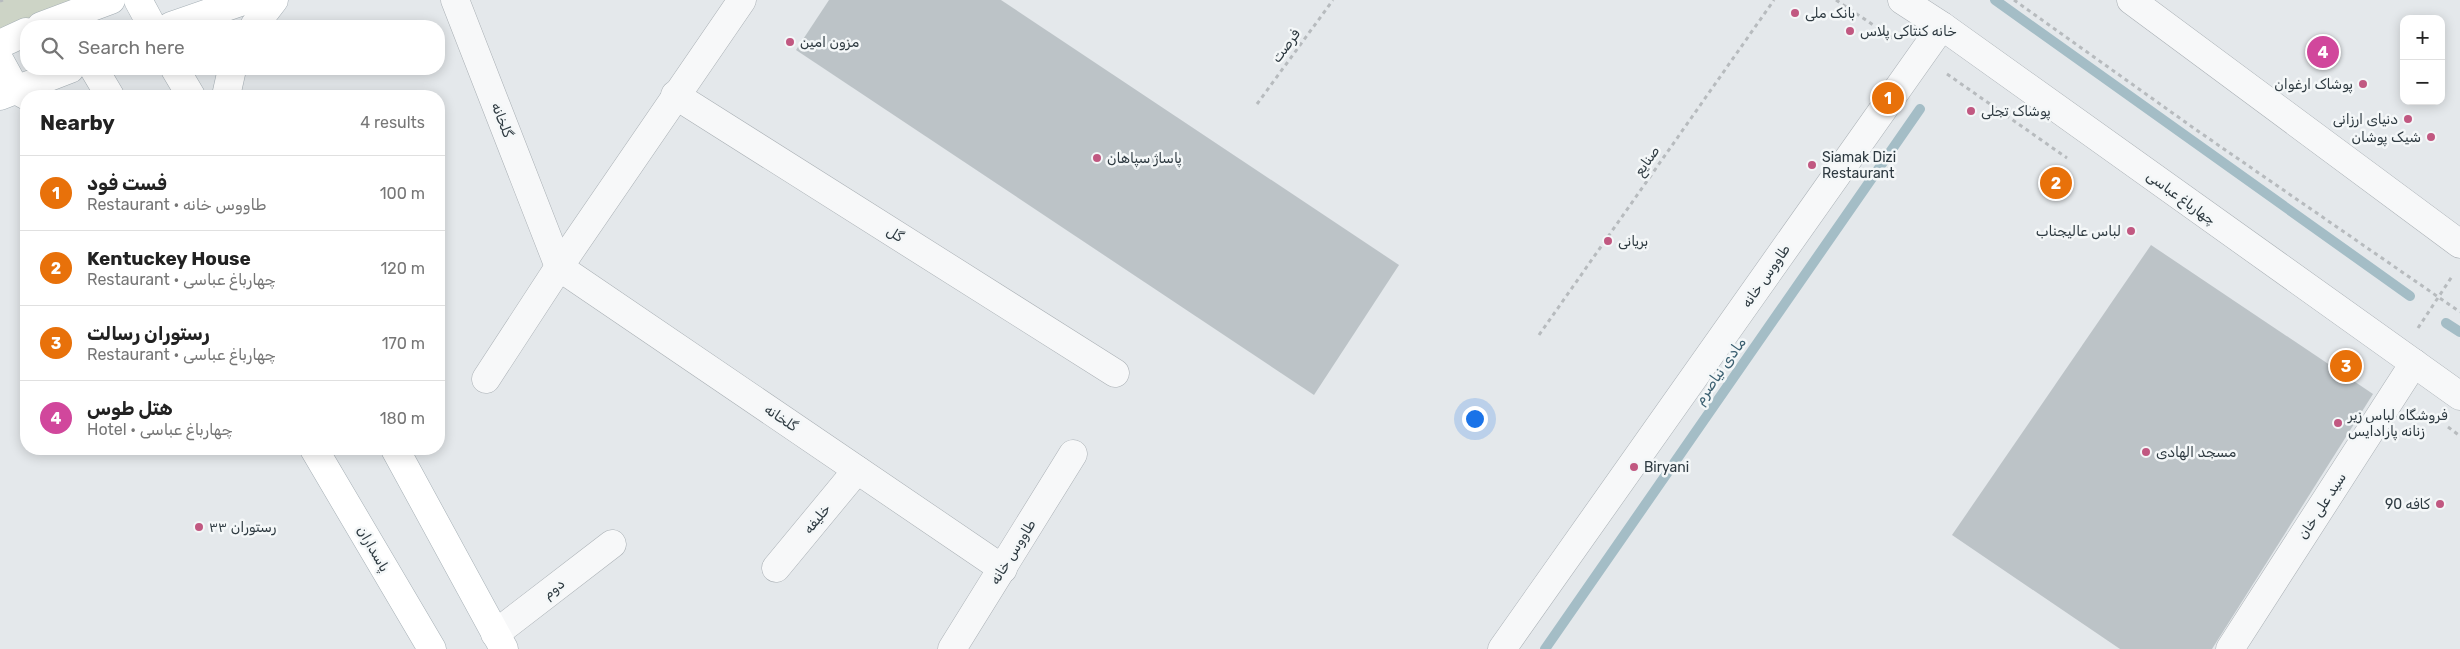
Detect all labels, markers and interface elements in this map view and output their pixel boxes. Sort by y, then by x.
place label: بانک ملی [1805,5,1855,22]
marker: بانک ملی [1789,7,1801,19]
map controls [2400,15,2445,105]
button: + [2400,15,2445,60]
search box [20,20,445,75]
place label: خانه کنتاکی پلاس [1860,23,1957,41]
marker: خانه کنتاکی پلاس [1844,25,1856,37]
street label: فرصت [1268,26,1304,66]
pin: 4 [2307,33,2339,71]
icon: search [38,34,66,62]
place label: مزون امین [800,34,859,51]
text: Search here [78,36,185,59]
marker: مزون امین [784,36,796,48]
button: − [2400,60,2445,105]
place label: پوشاک ارغوان [2274,76,2353,94]
marker: پوشاک ارغوان [2357,78,2369,90]
pin: 1 [1872,79,1904,117]
street label: گلخانه [488,100,517,141]
place label: پوشاک تجلی [1981,103,2051,121]
marker: پوشاک تجلی [1965,105,1977,117]
text: Nearby [40,110,115,135]
place label: دنیای ارزانی [2333,111,2398,128]
text: 4 results [360,113,425,132]
marker: دنیای ارزانی [2402,113,2414,125]
place label: شیک پوشان [2352,129,2421,147]
marker: شیک پوشان [2425,131,2437,143]
street label: صنایع [1631,143,1665,180]
place label: Siamak Dizi Restaurant [1822,149,1896,182]
place label: پاساژ سپاهان [1107,150,1182,168]
marker: پاساژ سپاهان [1091,152,1103,164]
marker: Siamak Dizi Restaurant [1806,159,1818,171]
pin: 2 [2040,164,2072,202]
street label: چهارباغ عباسی [2143,167,2219,230]
text: فست فود [87,172,167,195]
text: 1 [52,184,60,203]
text: 100 m [380,184,425,203]
text: Restaurant · طاووس خانه [87,195,266,214]
street label: گل [883,222,907,246]
place label: لباس عالیجناب [2036,223,2121,240]
marker: لباس عالیجناب [2125,225,2137,237]
place label: بریانی [1618,233,1648,250]
marker: بریانی [1602,235,1614,247]
street label: طاووس خانه [1738,241,1794,311]
text: Kentuckey House [87,247,251,270]
text: 2 [51,259,61,278]
text: 120 m [380,259,425,278]
text: Restaurant · چهارباغ عباسی [87,270,276,289]
text: رستوران رسالت [87,322,210,345]
text: 3 [51,334,61,353]
text: 170 m [382,334,425,353]
water label: مادی نیاصرم [1690,334,1750,409]
text: Restaurant · چهارباغ عباسی [87,345,276,364]
pin: 3 [2330,347,2362,385]
text: هتل طوس [87,397,173,420]
street label: گلخانه [761,401,801,436]
your location [1462,406,1488,432]
place label: فروشگاه لباس زیر زنانه پارادایس [2347,407,2448,441]
text: 4 [51,409,61,428]
text: 180 m [380,409,425,428]
marker: فروشگاه لباس زیر زنانه پارادایس [2332,417,2344,429]
text: Hotel · چهارباغ عباسی [87,420,233,439]
place label: مسجد الهادی [2156,444,2236,461]
marker: مسجد الهادی [2140,446,2152,458]
place label: Biryani [1644,459,1689,476]
marker: Biryani [1628,461,1640,473]
street label: سید علی خان [2294,469,2350,543]
place label: کافه 90 [2385,496,2431,513]
marker: کافه 90 [2434,498,2446,510]
street label: خلیفه [800,500,834,537]
street label: طاووس خانه [986,516,1040,587]
place label: رستوران ۳۳ [209,519,276,536]
marker: رستوران ۳۳ [193,521,205,533]
street label: پاسداران [352,523,393,575]
street label: دوم [540,575,569,603]

